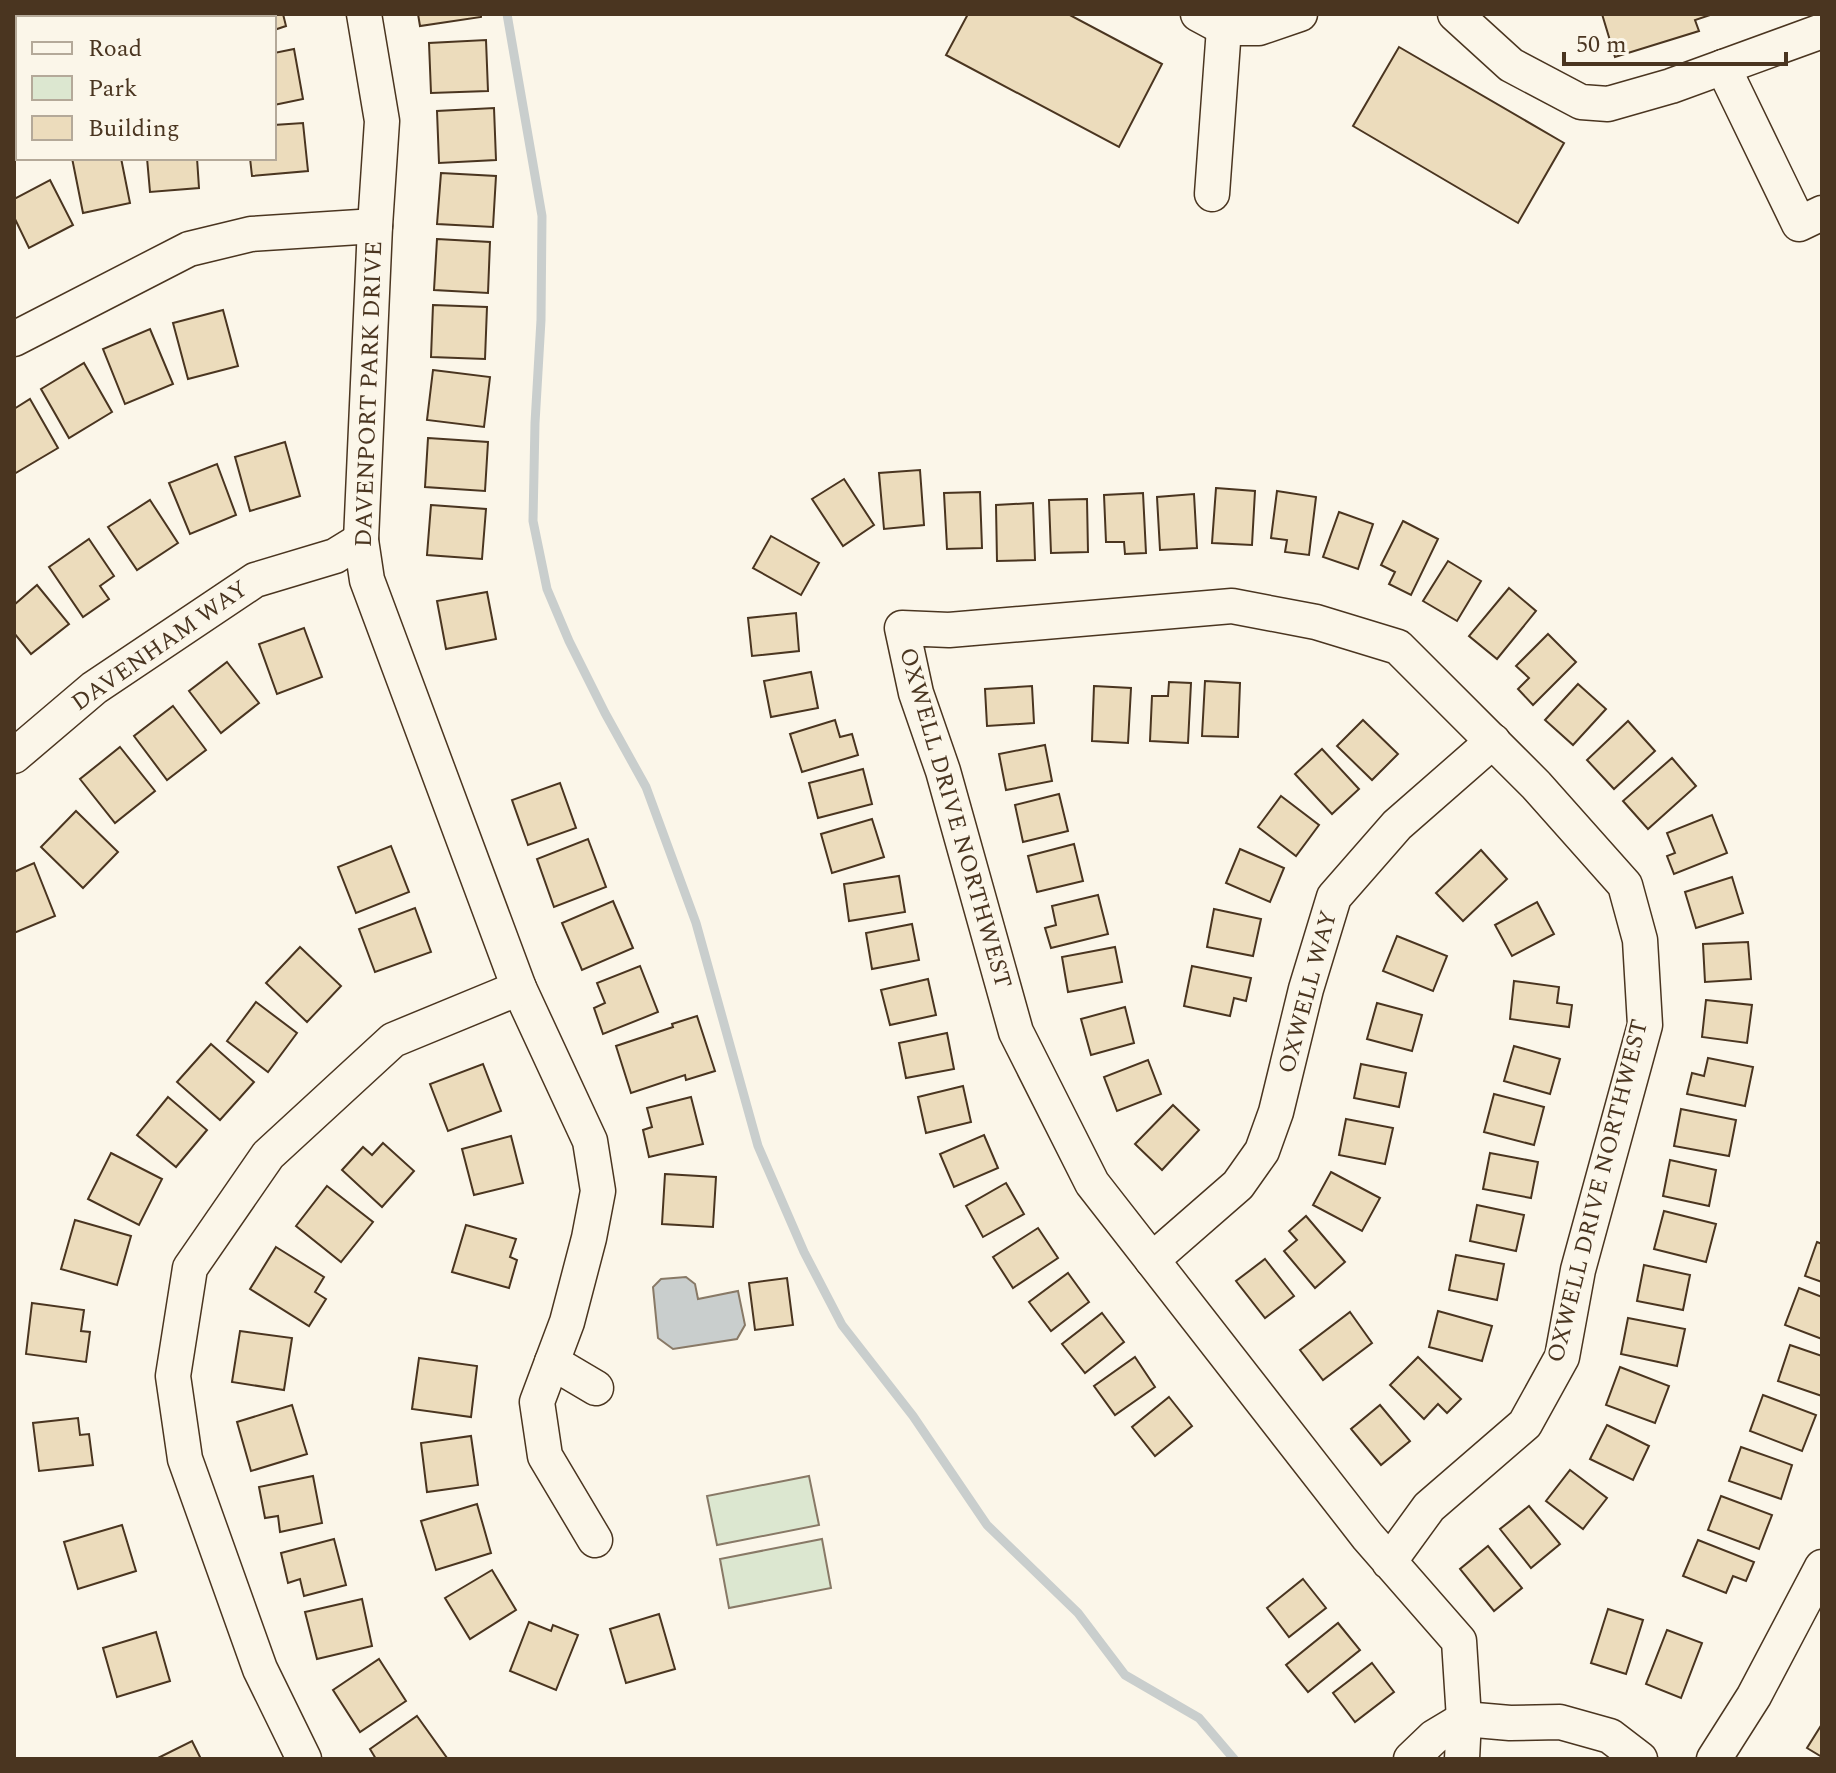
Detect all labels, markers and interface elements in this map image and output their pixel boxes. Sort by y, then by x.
legend [16,16,276,160]
scale bar [1564,16,1786,66]
text: 50 m [1576,27,1627,63]
text: Road [88,31,142,67]
text: Park [88,71,138,107]
text: Building [88,111,180,147]
street label: DAVENPORT PARK DRIVE [346,240,392,548]
street label: DAVENHAM WAY [64,571,256,721]
street label: OXWELL DRIVE NORTHWEST [889,643,1021,993]
street label: OXWELL WAY [1269,906,1347,1078]
street label: OXWELL DRIVE NORTHWEST [1538,1015,1658,1367]

